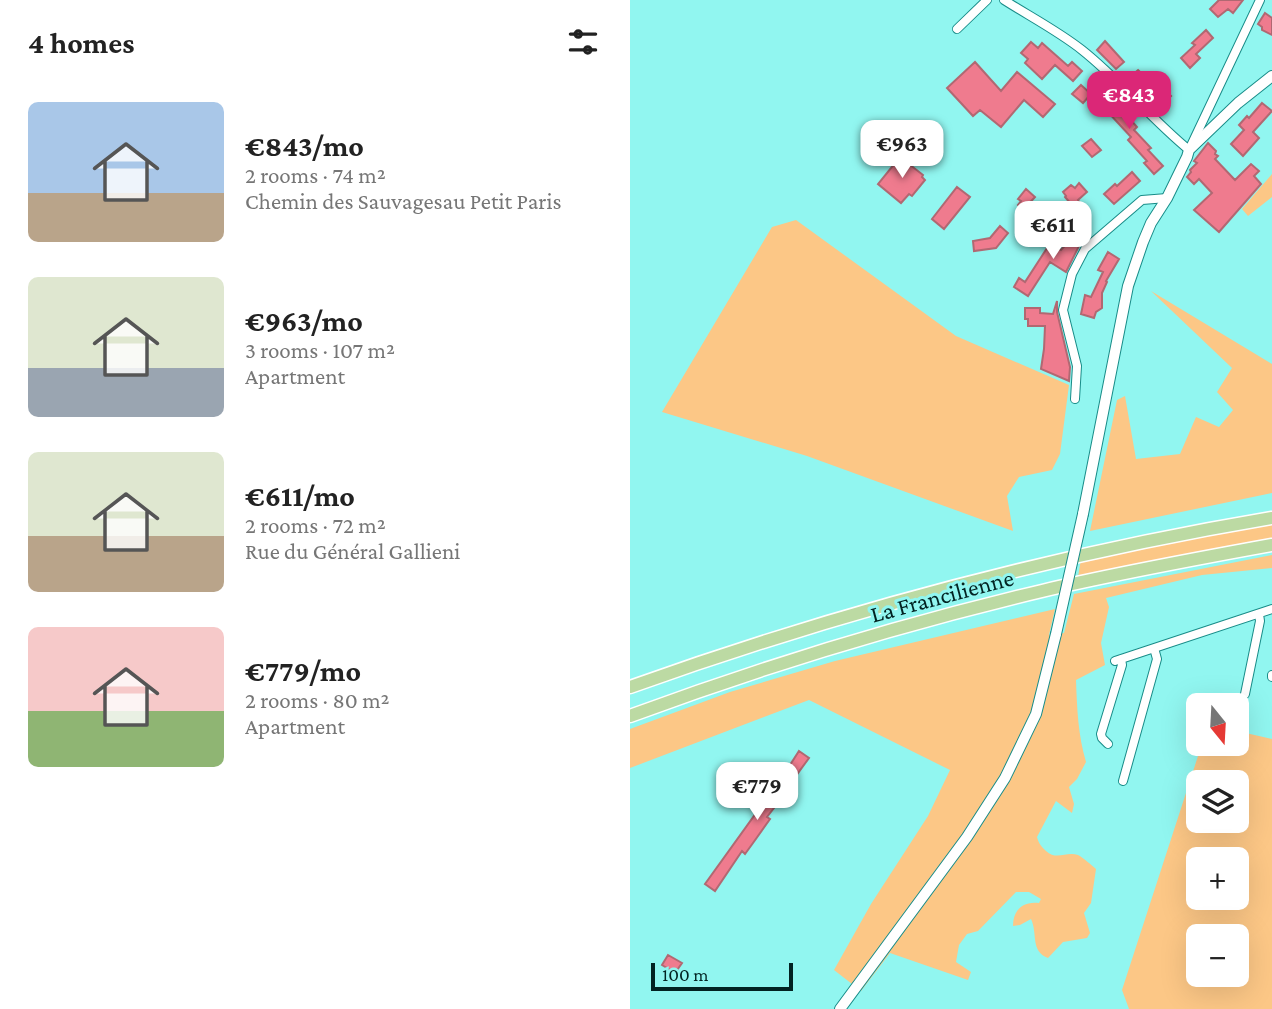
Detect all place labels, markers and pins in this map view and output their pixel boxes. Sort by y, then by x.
pin: €843 [1088,72,1170,131]
pin: €963 [861,120,943,180]
pin: €611 [1012,202,1094,261]
pin: €779 [716,762,798,822]

